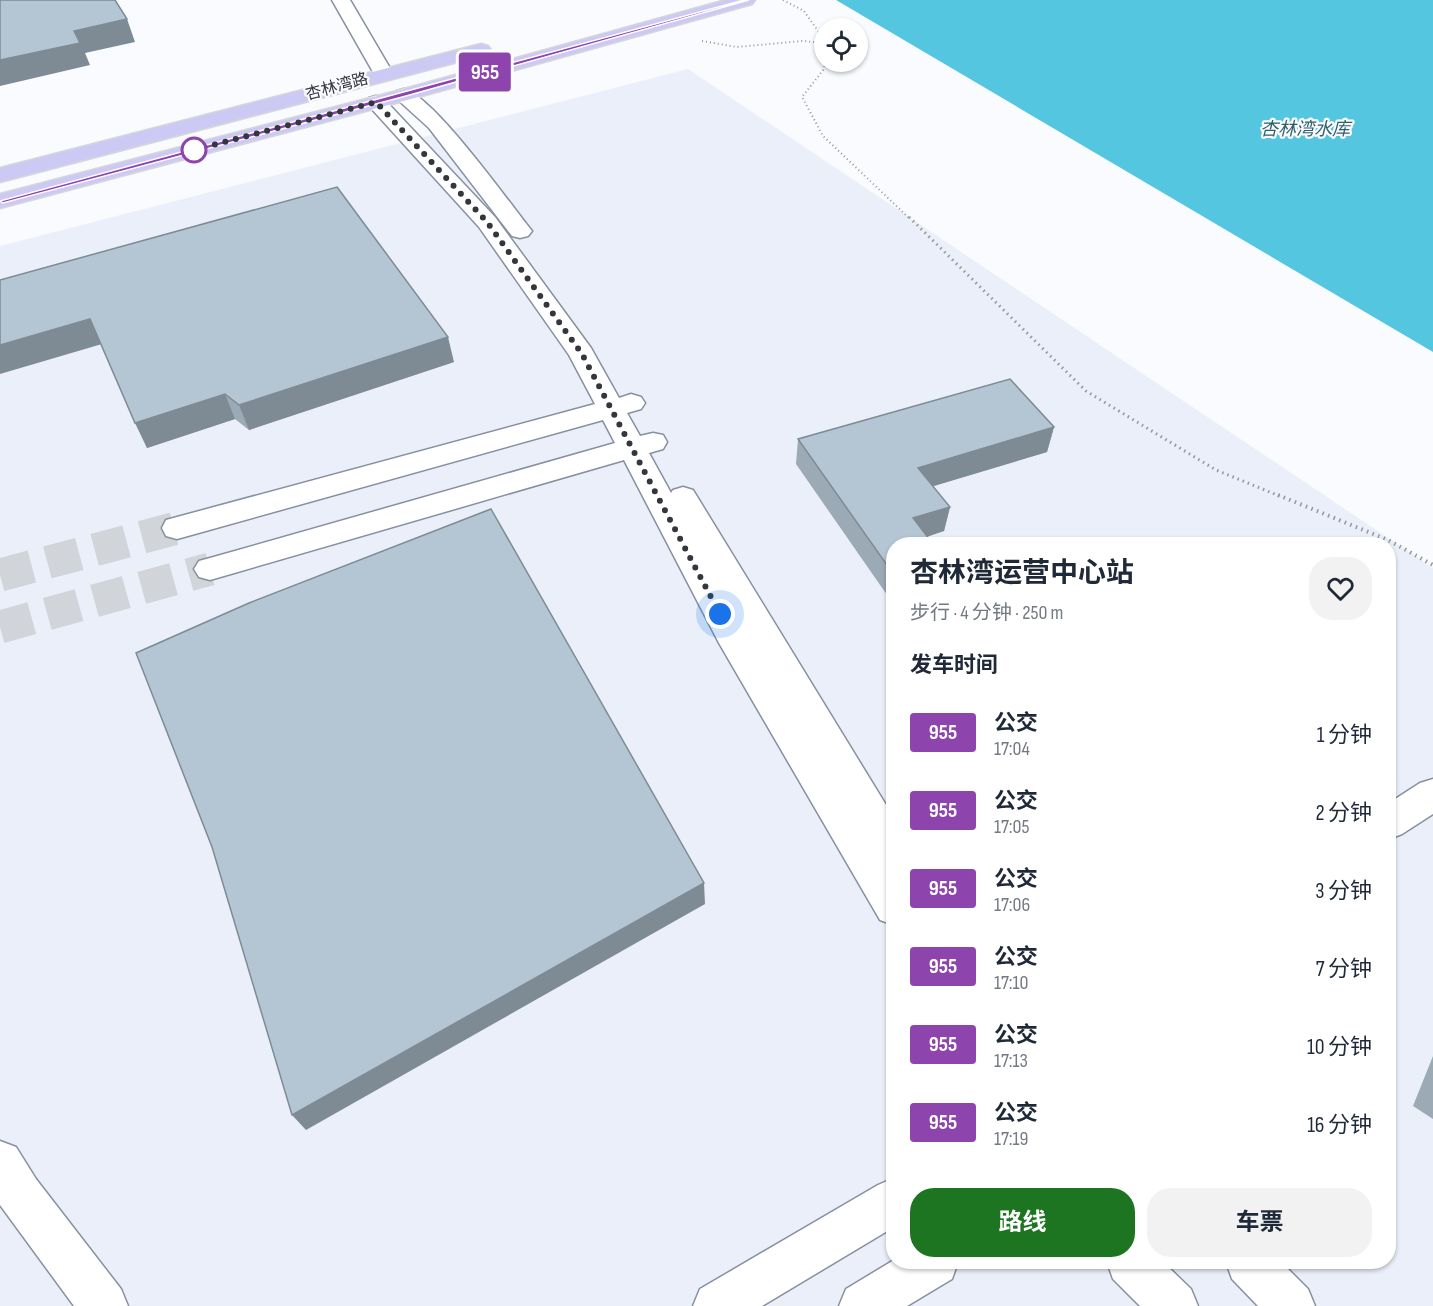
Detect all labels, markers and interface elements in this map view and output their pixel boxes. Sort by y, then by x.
map controls [814,18,868,72]
button: locate [814,18,868,72]
line badge: 955 [450,52,520,92]
text: 955 [471,60,499,85]
street label: 杏林湾路 [304,70,370,104]
water label: 杏林湾水库 [1260,119,1353,140]
unlabelled marker [181,137,207,163]
text: 杏林湾运营中心站 [910,557,1134,590]
button: heart [1309,557,1372,620]
your location [705,599,735,629]
text: 步行 · 4 分钟 · 250 m [910,601,1063,625]
text: 发车时间 [910,652,998,679]
text: 公交 [994,710,1038,737]
text: 955 [929,720,957,745]
text: 1 分钟 [1317,722,1372,749]
text: 17:04 [994,737,1030,761]
text: 公交 [994,788,1038,815]
text: 955 [929,798,957,823]
text: 2 分钟 [1315,800,1372,827]
text: 17:05 [994,815,1030,839]
text: 公交 [994,866,1038,893]
text: 955 [929,876,957,901]
text: 3 分钟 [1315,878,1372,905]
text: 17:06 [994,893,1030,917]
text: 公交 [994,944,1038,971]
text: 955 [929,954,957,979]
text: 7 分钟 [1316,956,1372,983]
text: 17:10 [994,971,1029,995]
text: 公交 [994,1022,1038,1049]
text: 955 [929,1032,957,1057]
text: 10 分钟 [1307,1034,1372,1061]
text: 17:13 [994,1049,1028,1073]
text: 公交 [994,1100,1038,1127]
text: 955 [929,1110,957,1135]
text: 16 分钟 [1307,1112,1372,1139]
text: 17:19 [994,1127,1028,1151]
button: 路线 [910,1188,1135,1257]
button: 车票 [1147,1188,1372,1257]

